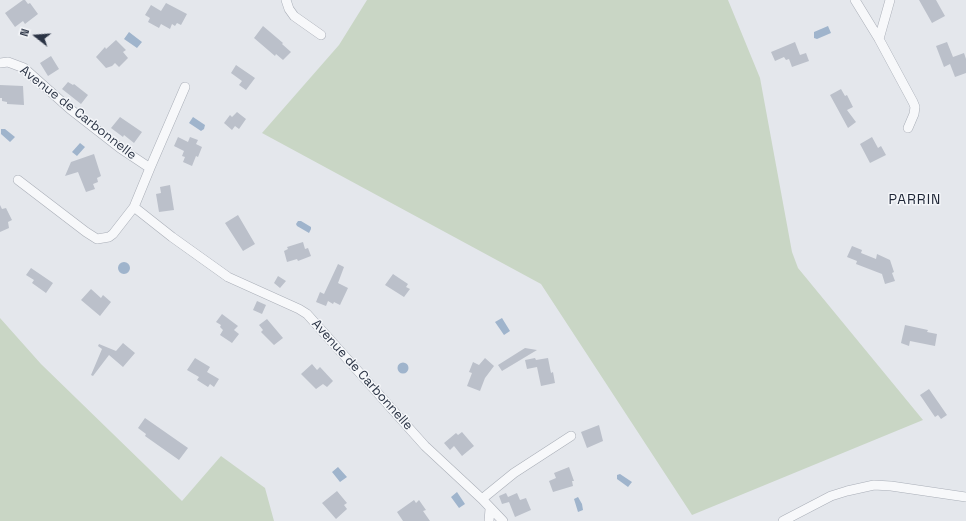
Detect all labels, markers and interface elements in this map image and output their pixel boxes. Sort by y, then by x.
north arrow [16,16,56,56]
text: N [17,27,32,38]
street label: Avenue de Carbonnelle [17,63,139,163]
district label: PARRIN [889,192,941,208]
street label: Avenue de Carbonnelle [308,316,416,434]

